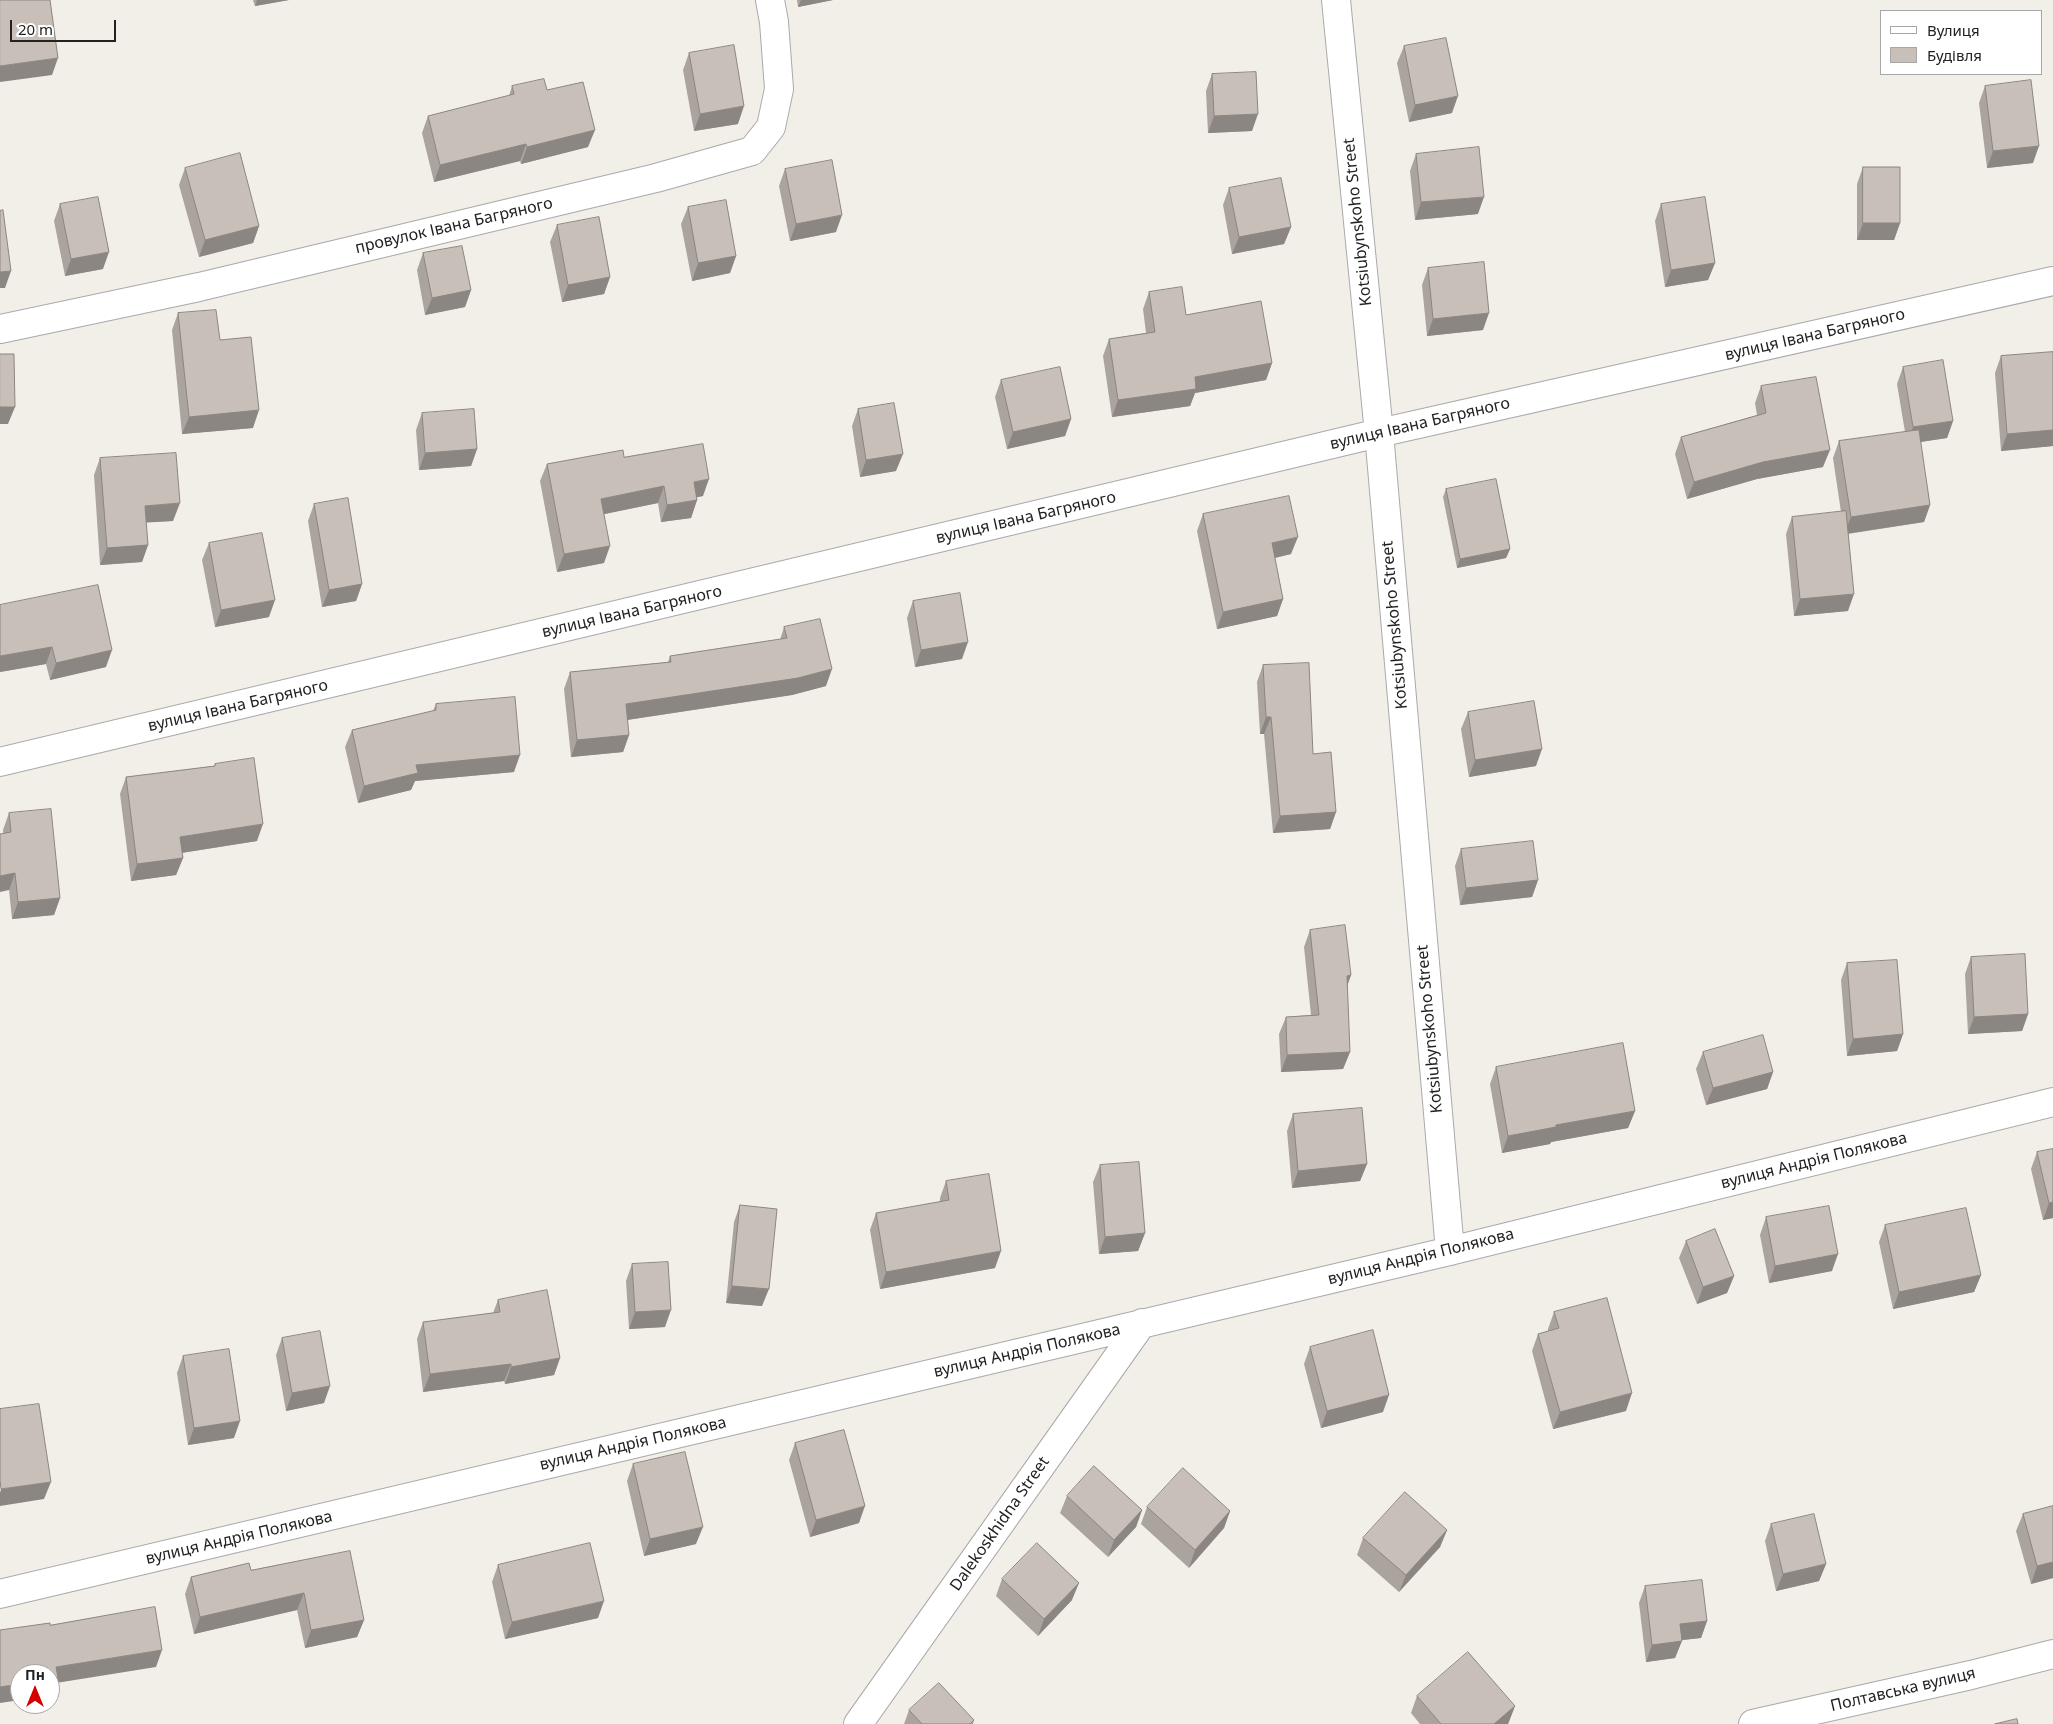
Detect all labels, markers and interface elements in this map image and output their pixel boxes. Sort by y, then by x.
scale bar [12,10,119,42]
legend [1880,10,2043,75]
text: 20 m [18,19,53,39]
text: Вулиця [1927,20,1980,40]
text: Будівля [1927,45,1982,65]
street label: Kotsiubynskoho Street [1340,137,1376,307]
street label: провулок Івана Багряного [353,194,555,258]
street label: вулиця Івана Багряного [1723,305,1907,365]
street label: вулиця Івана Багряного [1328,394,1512,454]
street label: вулиця Івана Багряного [934,488,1118,548]
street label: Kotsiubynskoho Street [1378,540,1412,710]
street label: вулиця Івана Багряного [540,582,724,642]
street label: вулиця Івана Багряного [146,676,330,736]
street label: Kotsiubynskoho Street [1413,944,1447,1114]
street label: вулиця Андрія Полякова [1719,1129,1909,1193]
street label: вулиця Андрія Полякова [1326,1225,1516,1289]
street label: вулиця Андрія Полякова [932,1320,1122,1382]
street label: вулиця Андрія Полякова [538,1413,728,1475]
street label: Dalekoskhidna Street [946,1453,1054,1595]
street label: вулиця Андрія Полякова [144,1507,334,1569]
north arrow [10,1664,60,1714]
street label: Полтавська вулиця [1829,1664,1977,1716]
text: Пн [25,1665,45,1684]

